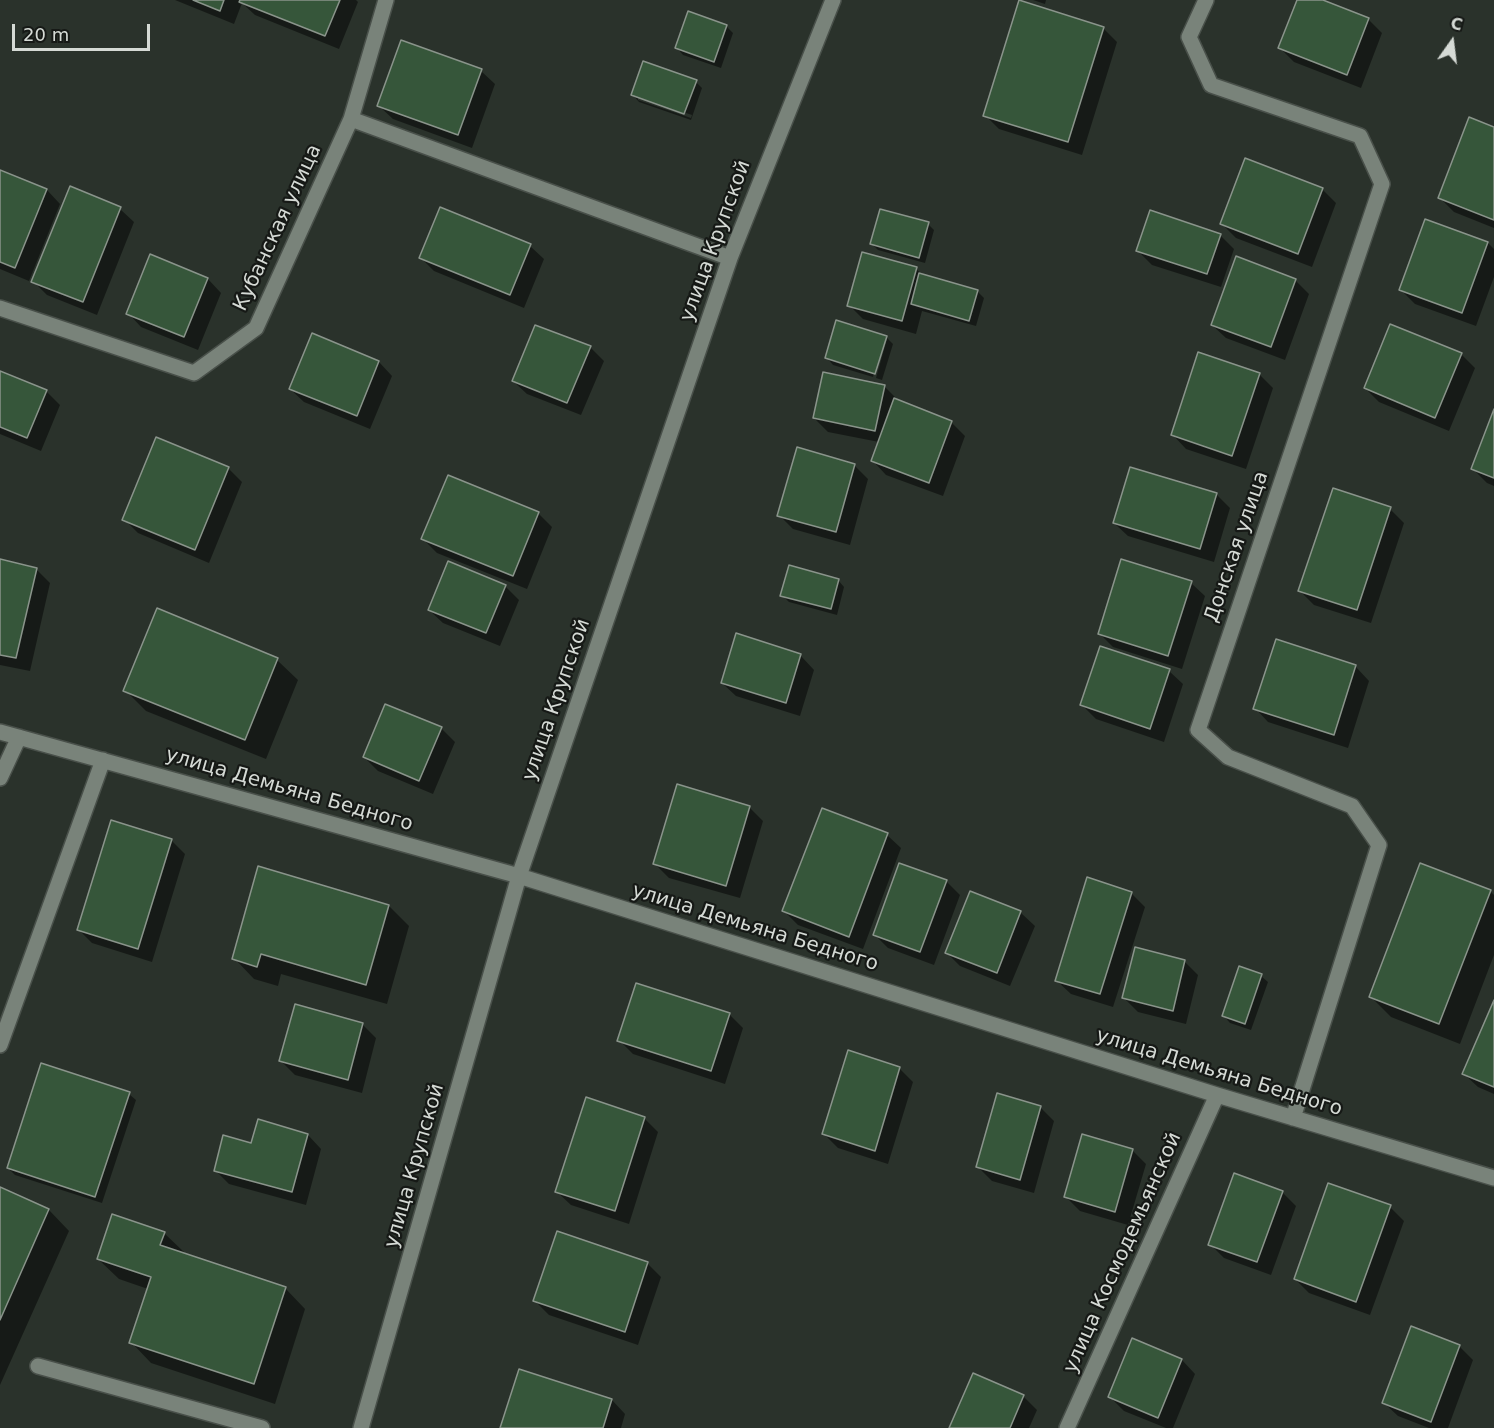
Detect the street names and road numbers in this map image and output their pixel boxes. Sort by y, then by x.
street label: Кубанская улица [229,141,327,315]
street label: улица Крупской [676,157,756,325]
street label: Донская улица [1200,468,1274,626]
street label: улица Крупской [518,616,596,784]
street label: улица Демьяна Бедного [163,743,415,837]
street label: улица Демьяна Бедного [629,879,881,977]
street label: улица Демьяна Бедного [1093,1024,1345,1122]
street label: улица Крупской [380,1081,450,1251]
street label: улица Космодемьянской [1059,1129,1187,1377]

